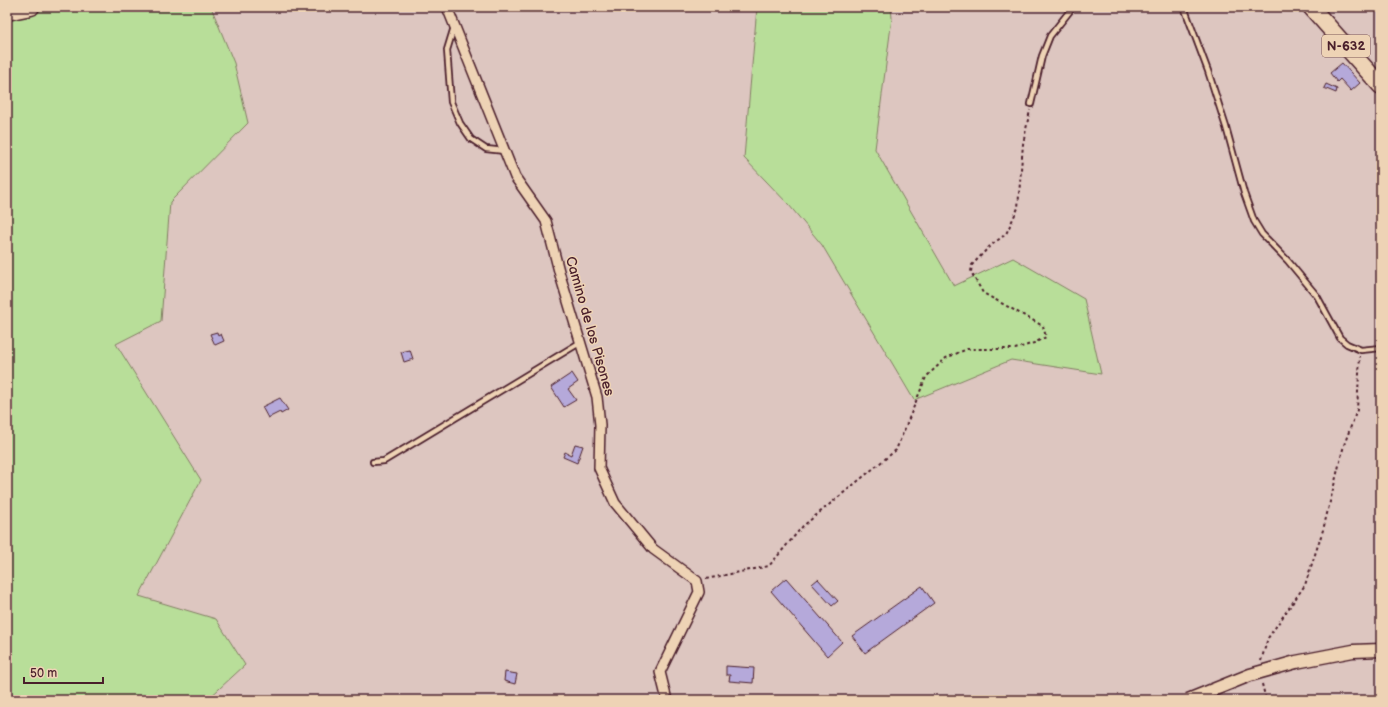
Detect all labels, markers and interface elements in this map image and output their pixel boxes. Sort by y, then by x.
road number: N-632 [1322,35,1370,57]
street label: Camino de los Pisones [562,254,618,398]
scale bar [24,659,103,685]
text: 50 m [30,666,57,681]

